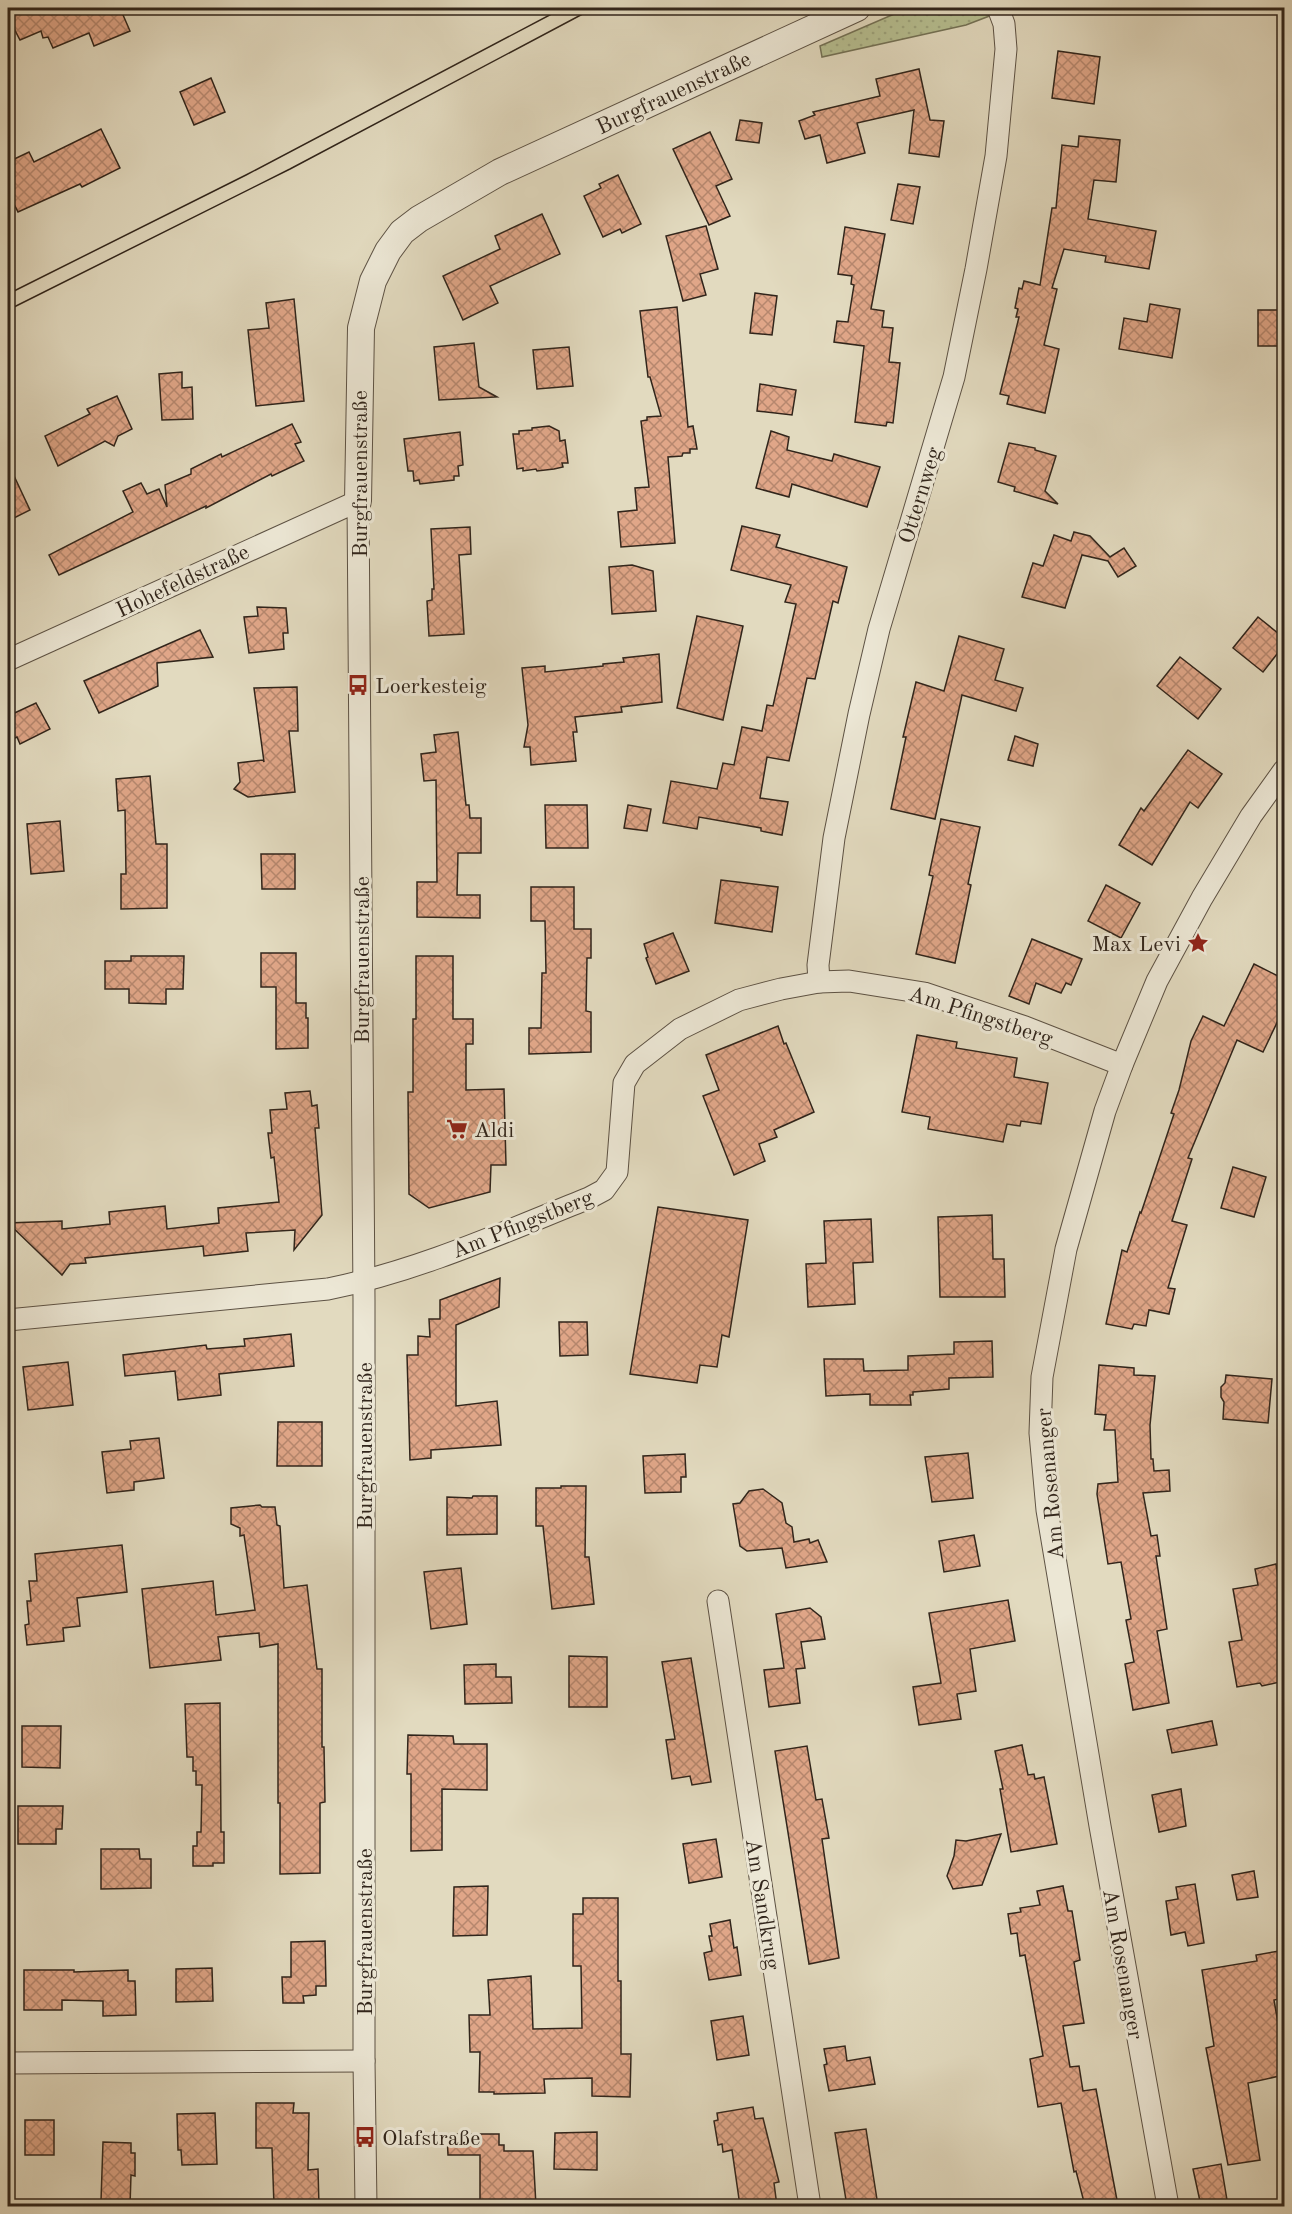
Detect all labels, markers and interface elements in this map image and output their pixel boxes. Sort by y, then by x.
street label: Burgfrauenstraße [593,48,754,139]
street label: Burgfrauenstraße [350,390,372,558]
street label: Otternweg [896,445,946,547]
street label: Hohefeldstraße [113,541,253,622]
bus stop icon: Loerkesteig [346,673,370,697]
place label: Loerkesteig [375,676,487,698]
street label: Burgfrauenstraße [352,876,374,1044]
place icon: Max Levi [1186,931,1210,955]
place label: Max Levi [1092,934,1181,956]
street label: Am Pfingstberg [905,983,1055,1051]
supermarket icon: Aldi [445,1117,469,1141]
place label: Aldi [474,1120,514,1142]
street label: Am Pfingstberg [449,1186,597,1263]
street label: Burgfrauenstraße [355,1362,377,1530]
street label: Am Rosenanger [1033,1407,1069,1561]
street label: Am Sandkrug [741,1837,783,1972]
street label: Burgfrauenstraße [355,1848,377,2016]
street label: Am Rosenanger [1098,1887,1146,2041]
bus stop icon: Olafstraße [353,2125,377,2149]
place label: Olafstraße [382,2128,480,2150]

